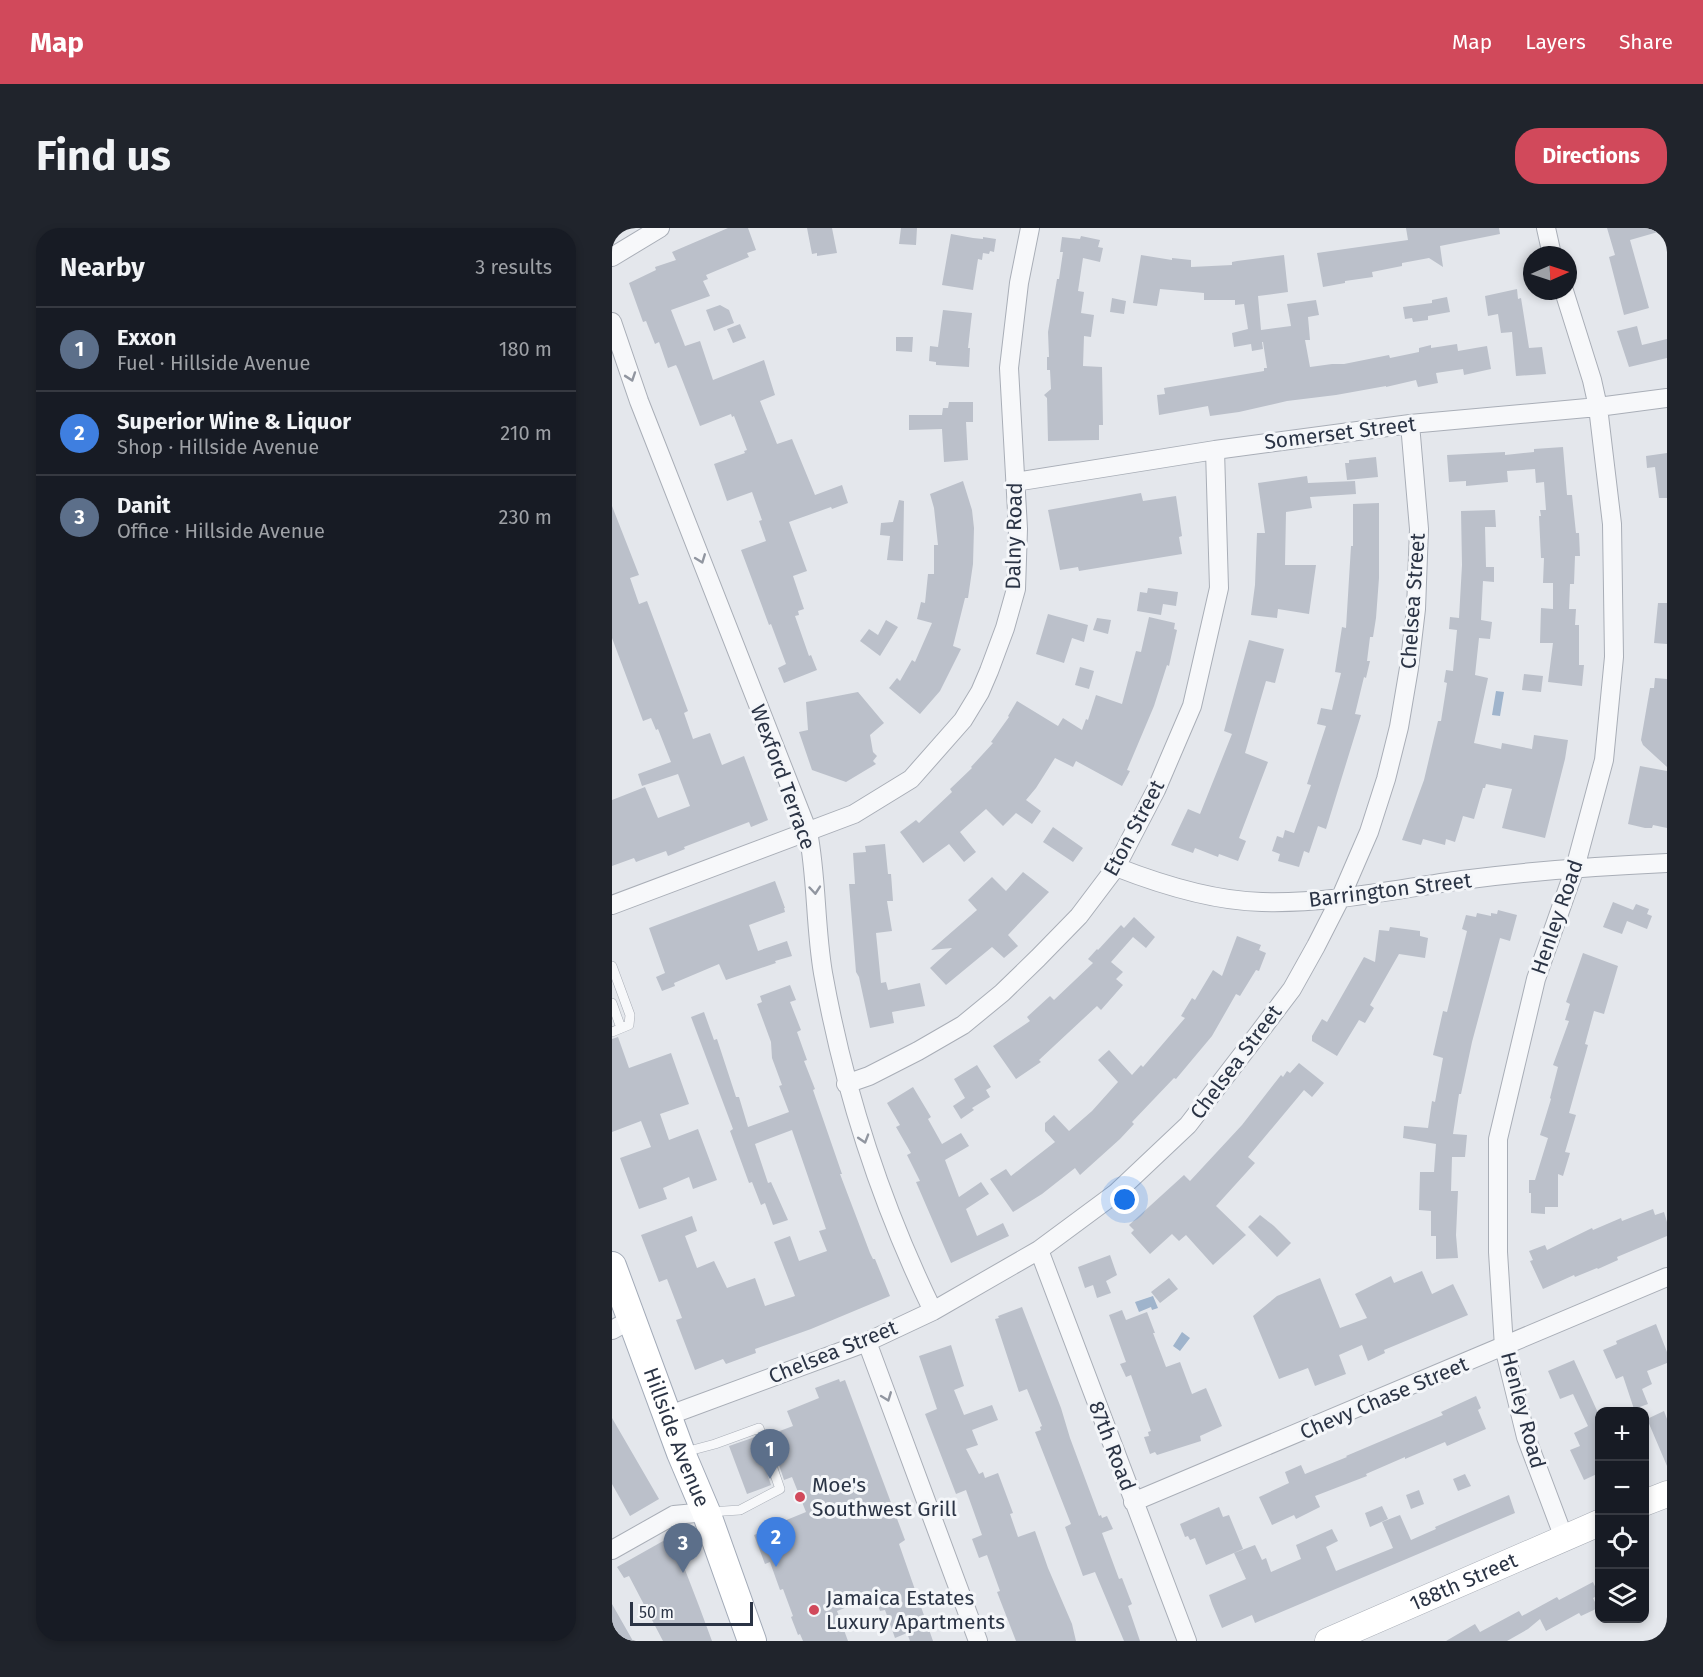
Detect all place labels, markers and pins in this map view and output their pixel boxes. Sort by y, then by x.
pin: 1 [750,1430,790,1479]
place label: Moe's Southwest Grill [812,1472,957,1522]
marker: Moe's Southwest Grill [793,1490,807,1504]
pin: 2 [756,1518,796,1567]
pin: 3 [664,1524,702,1573]
place label: Jamaica Estates Luxury Apartments [826,1585,1005,1635]
marker: Jamaica Estates Luxury Apartments [807,1603,821,1617]

